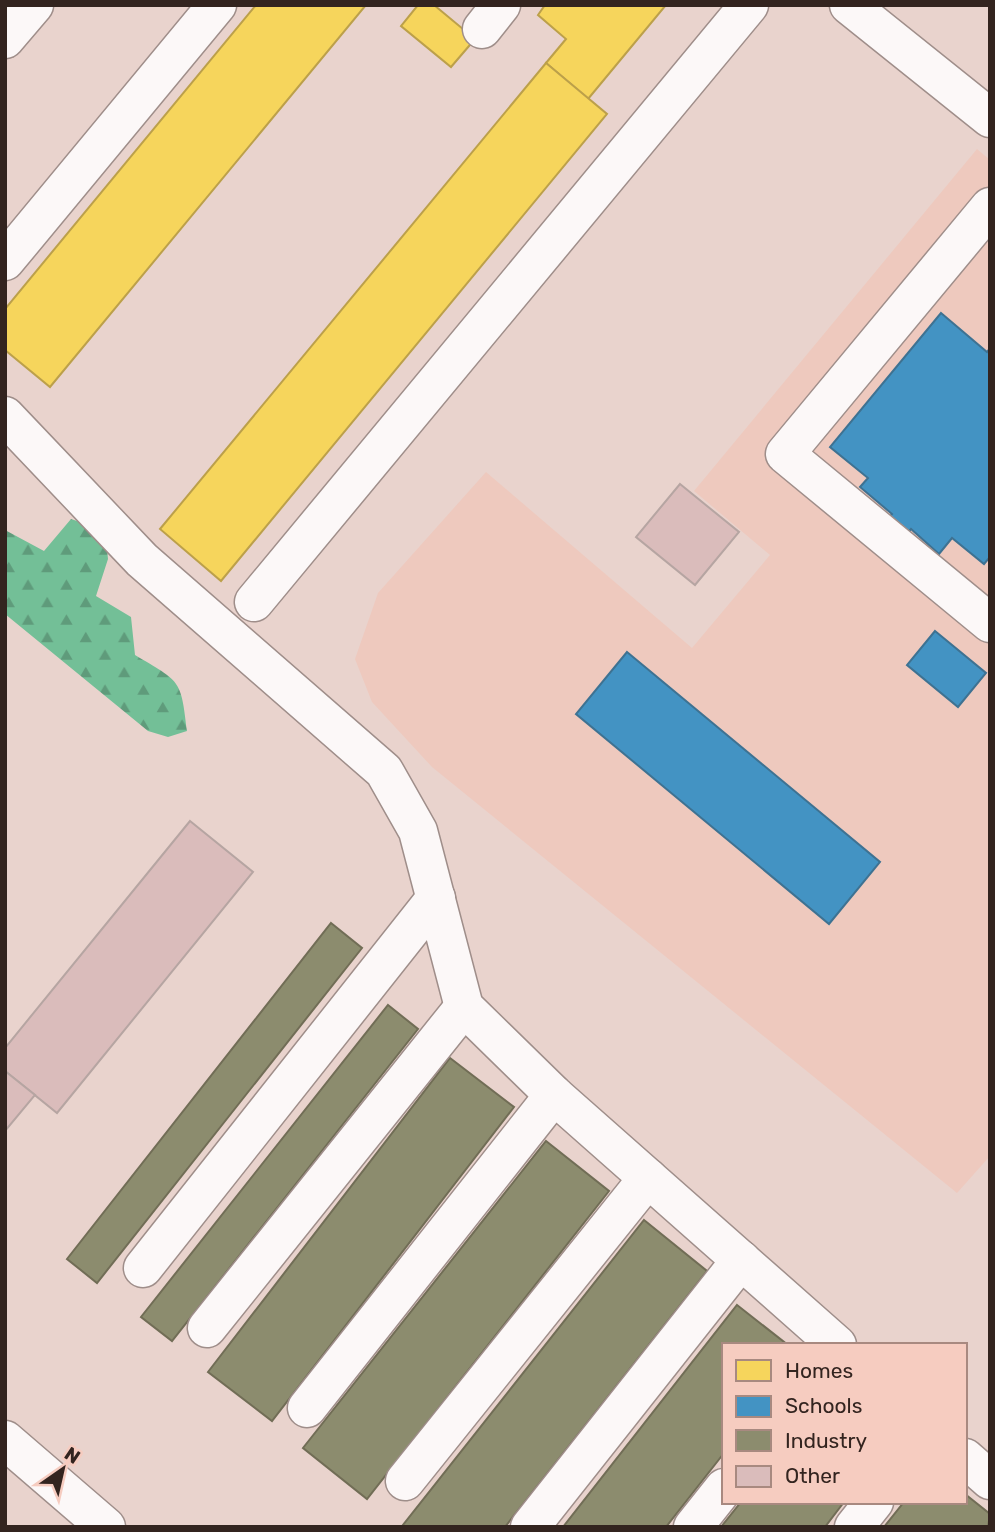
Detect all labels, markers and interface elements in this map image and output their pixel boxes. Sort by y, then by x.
legend [722,1343,967,1504]
text: Homes [785,1358,853,1383]
text: Schools [785,1393,862,1418]
text: Industry [785,1428,867,1453]
north arrow [28,1434,98,1504]
text: N [60,1442,84,1469]
text: Other [785,1463,840,1488]

